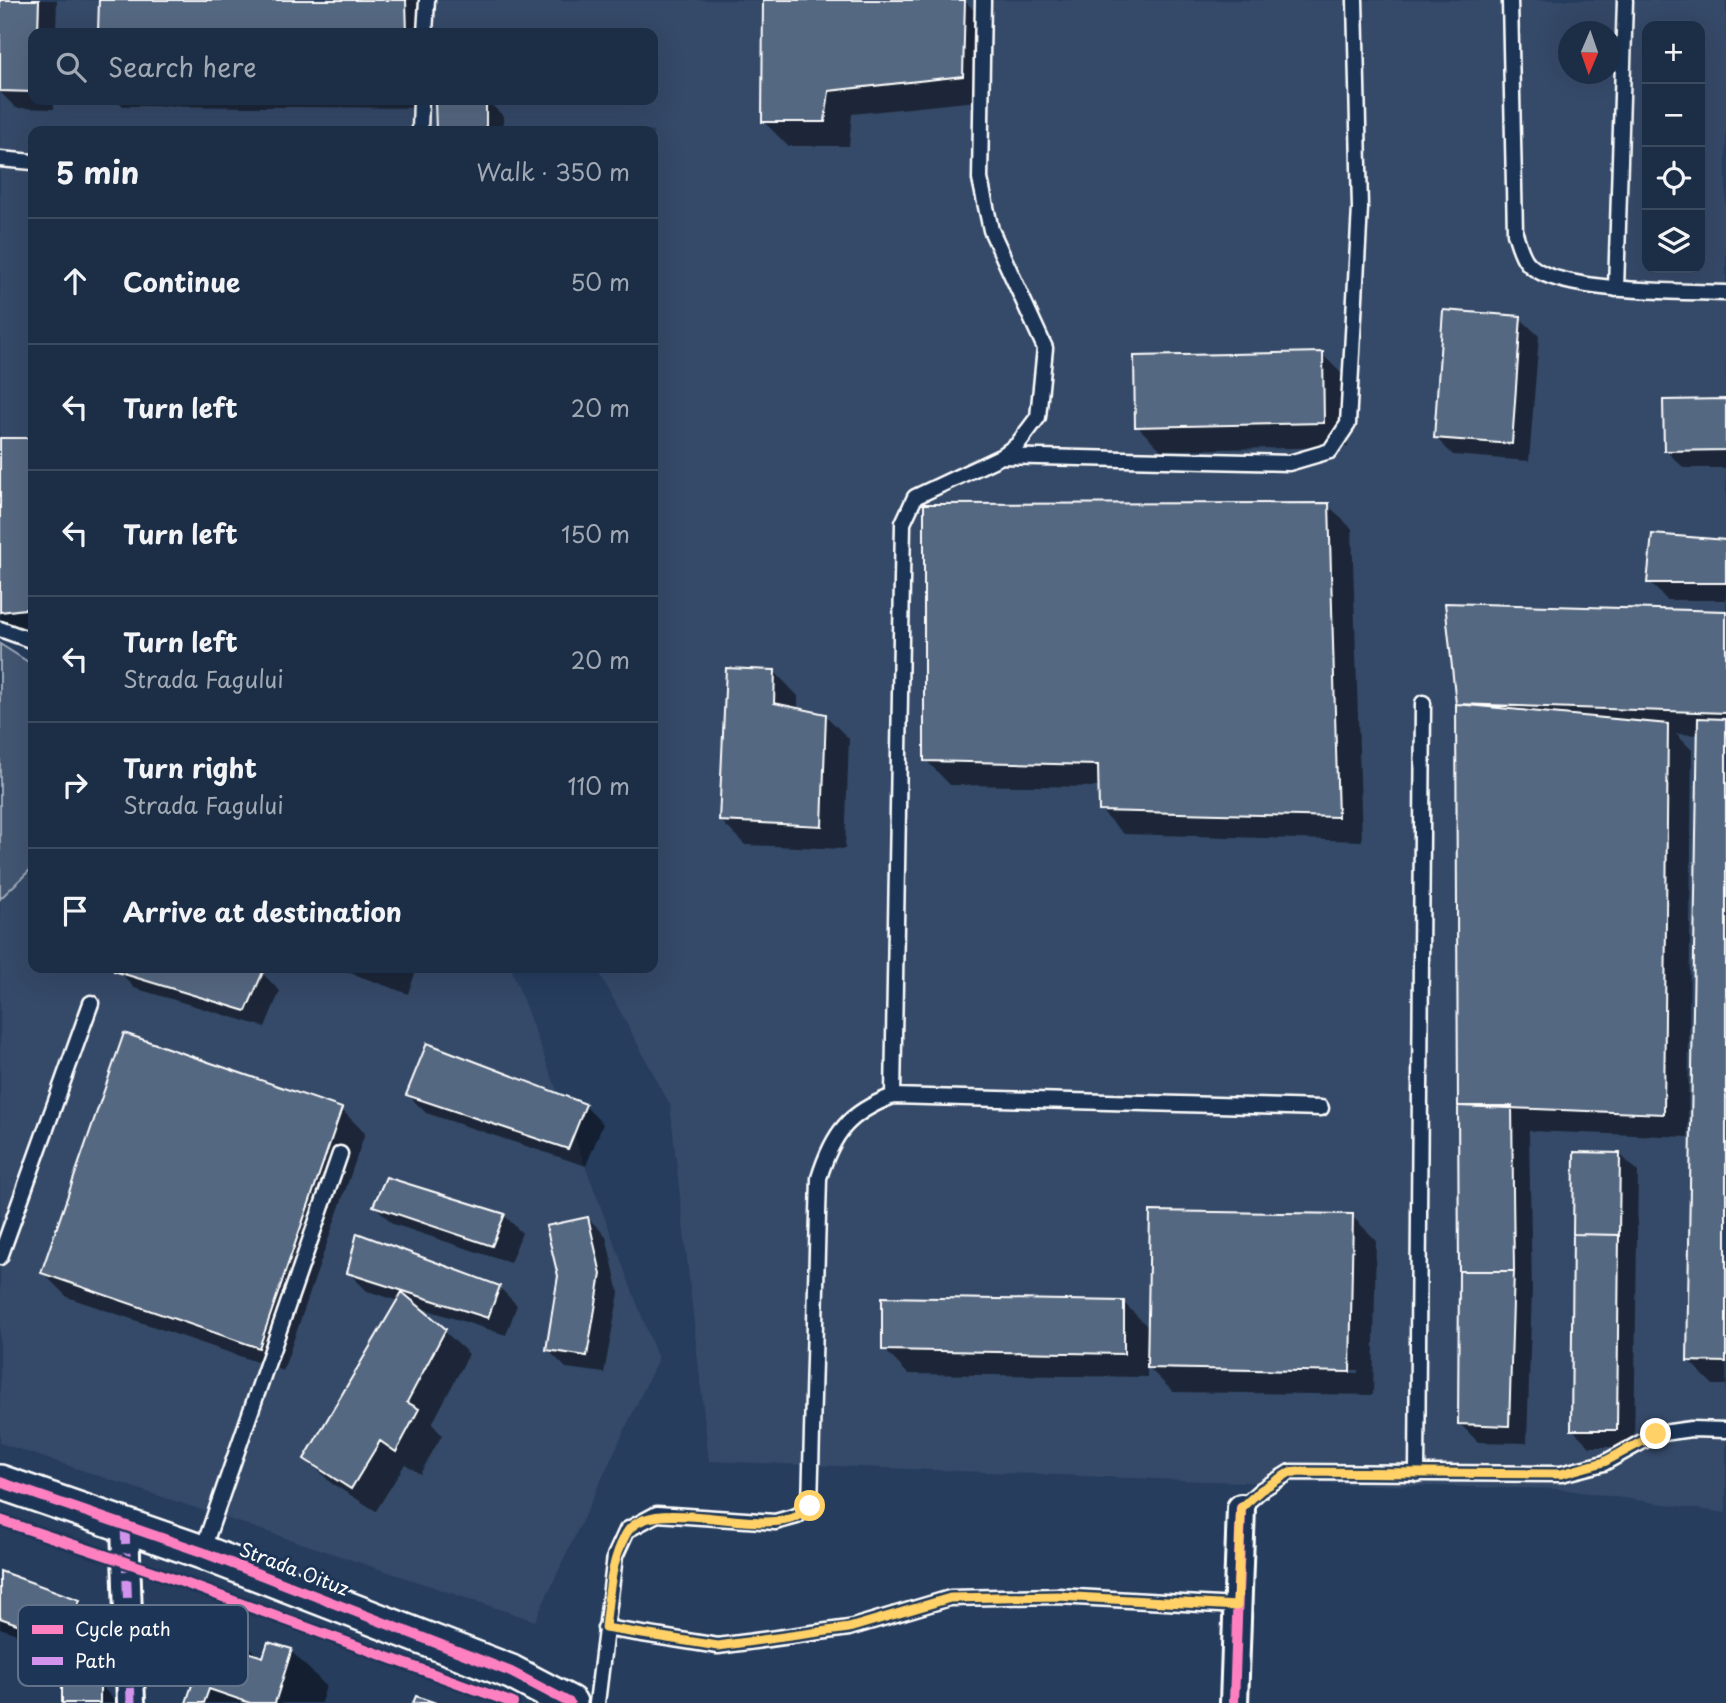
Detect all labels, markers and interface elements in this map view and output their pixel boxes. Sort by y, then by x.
north arrow [1558,21,1621,84]
map controls [1642,21,1705,273]
button: + [1642,21,1705,84]
search box [28,28,658,105]
text: Search here [108,47,257,86]
icon: search [52,48,90,86]
button: − [1642,84,1705,147]
button: locate [1642,147,1705,210]
text: 5 min [56,149,139,194]
text: Walk · 350 m [477,154,630,189]
button: layers [1642,210,1705,273]
icon: ahead [56,262,94,300]
text: Continue [123,262,240,301]
text: 50 m [570,264,630,299]
icon: left [56,388,94,426]
text: Turn left [123,388,238,427]
text: 20 m [571,390,630,425]
icon: left [56,514,94,552]
text: Turn left [123,514,238,553]
text: 150 m [561,516,630,551]
text: Turn left [123,622,238,661]
icon: left [56,640,94,678]
text: 20 m [571,642,630,677]
text: Strada Fagului [123,661,284,696]
text: Turn right [123,748,257,787]
icon: right [56,766,94,804]
text: 110 m [568,768,630,803]
text: Strada Fagului [123,787,284,822]
icon: arrive [56,892,94,930]
text: Arrive at destination [123,892,402,931]
route end [1640,1418,1671,1449]
route start [794,1490,825,1521]
street label: Strada Oituz [235,1534,353,1602]
legend [18,1605,248,1686]
text: Cycle path [75,1614,171,1642]
text: Path [75,1646,116,1674]

